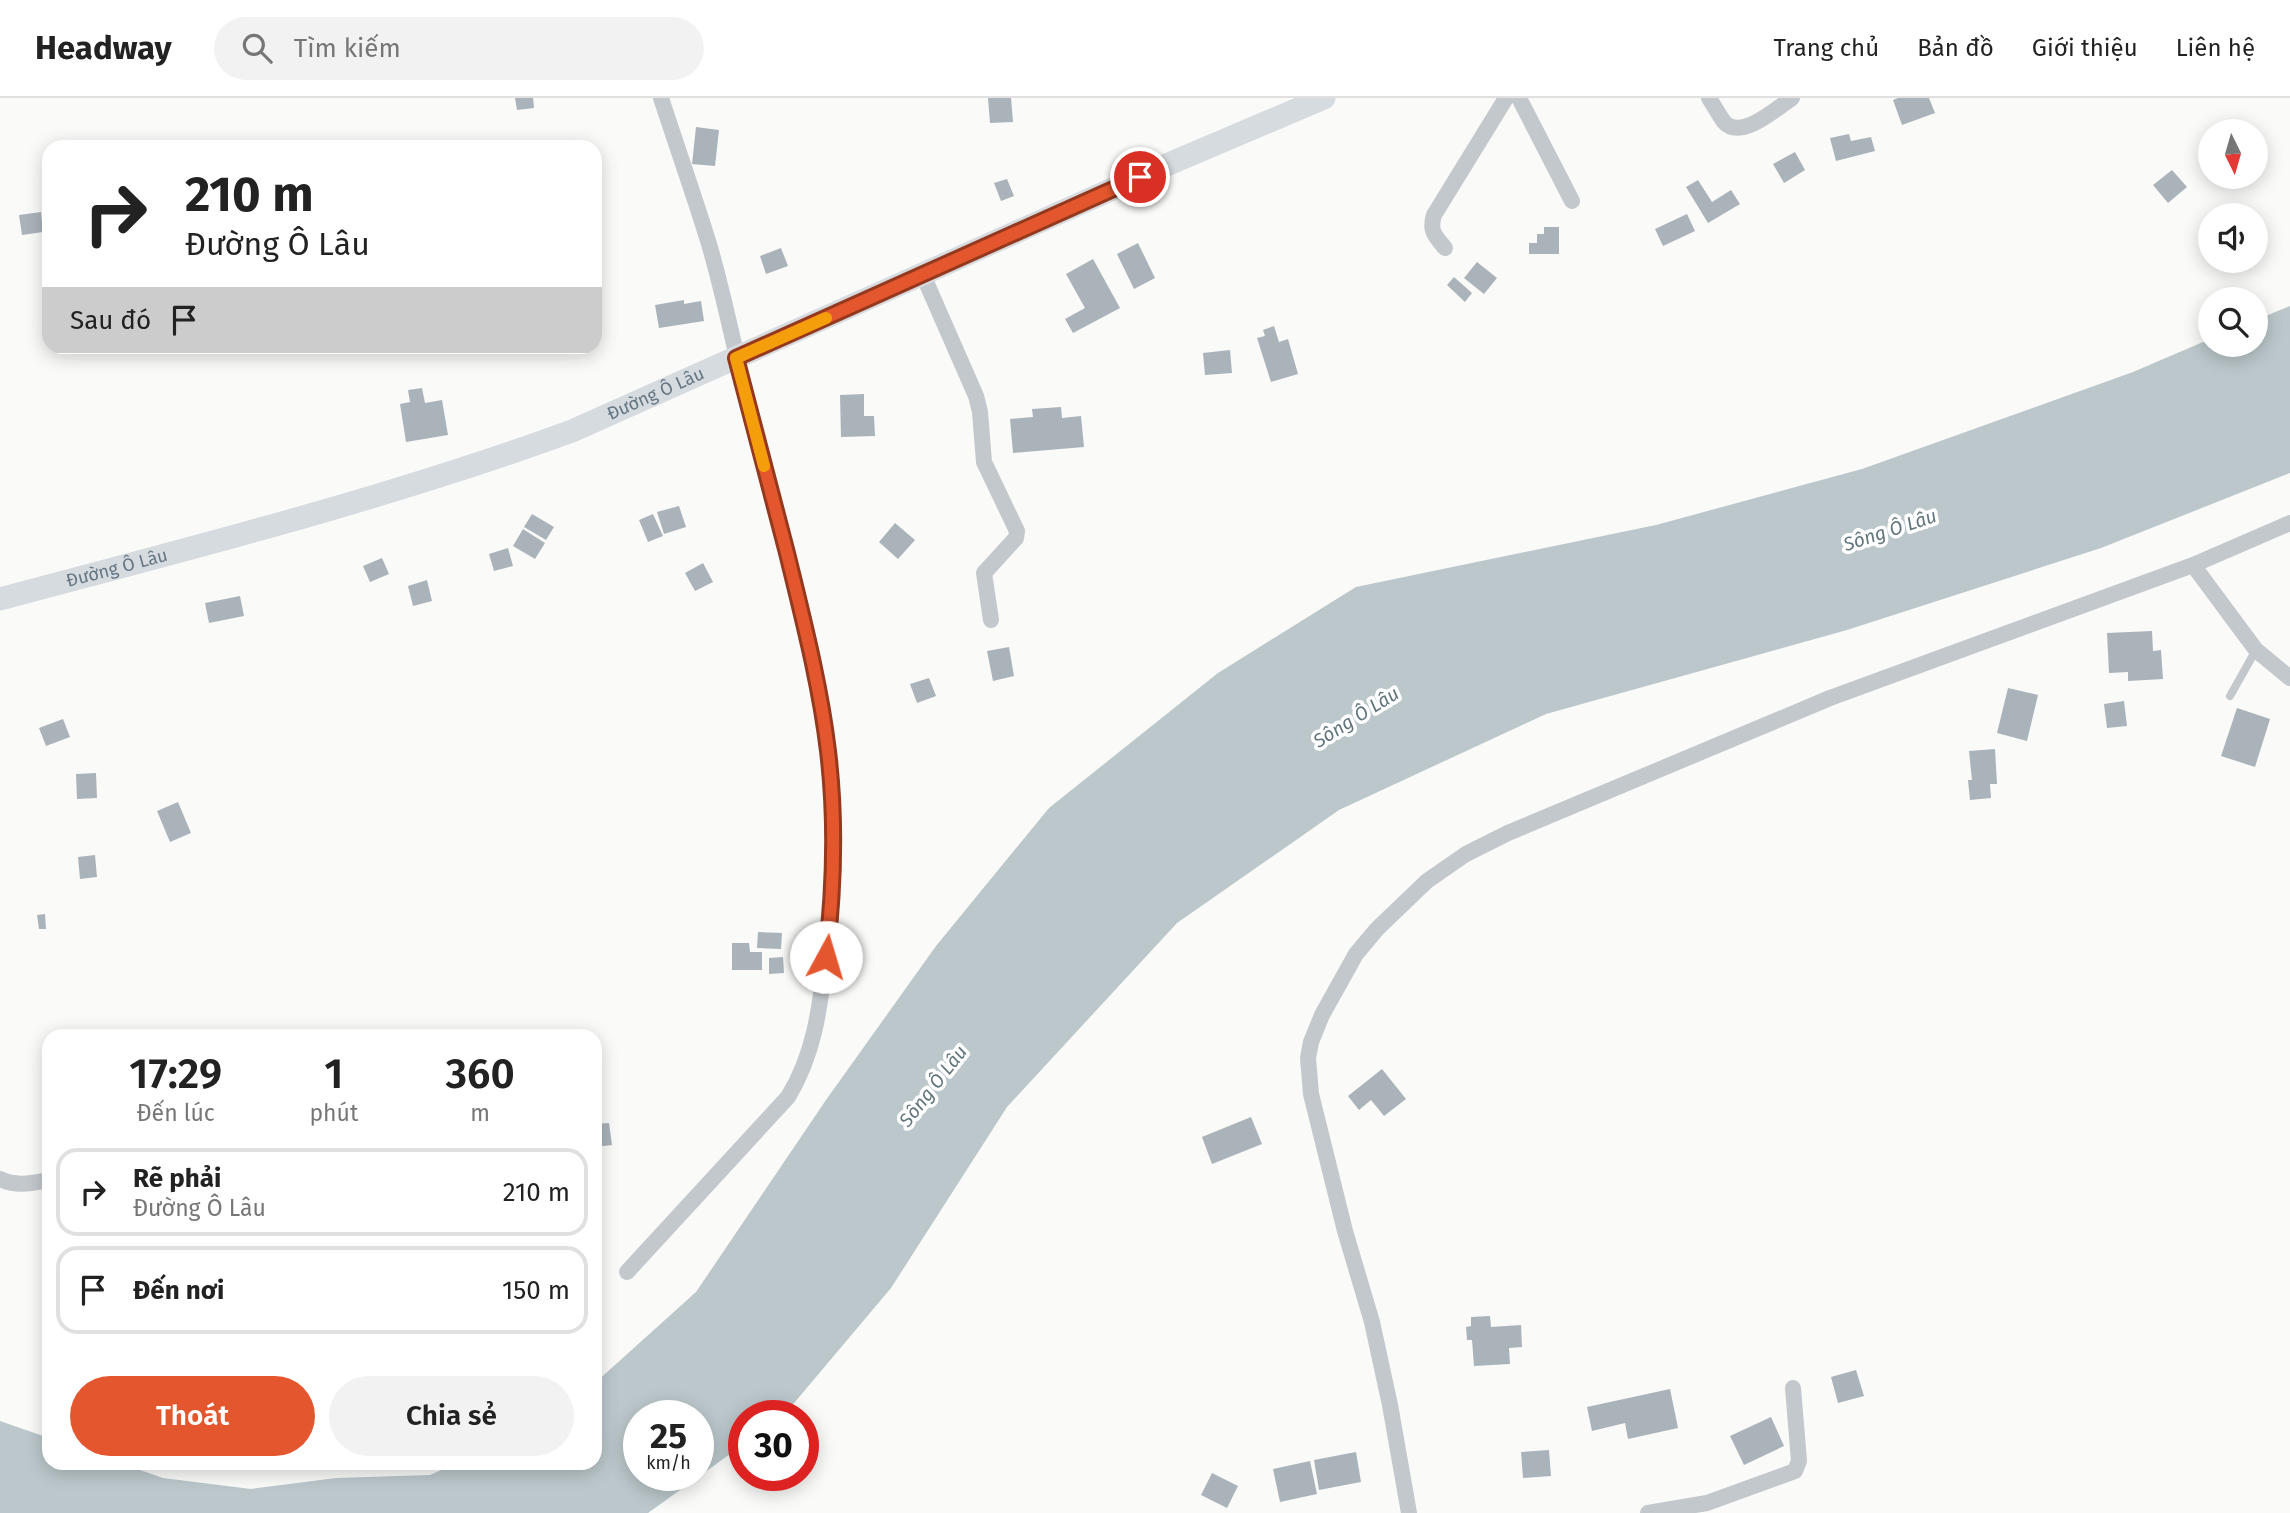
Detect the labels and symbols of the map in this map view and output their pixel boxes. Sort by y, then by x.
north arrow [2198,119,2268,189]
pin [1110,147,1170,207]
street label: Đường Ô Lâu [604,362,708,425]
water label: Sông Ô Lâu [1839,504,1940,556]
street label: Đường Ô Lâu [64,544,170,592]
water label: Sông Ô Lâu [1308,682,1403,753]
position arrow [789,920,863,994]
water label: Sông Ô Lâu [894,1041,972,1132]
speed limit sign: 30 [728,1400,819,1491]

